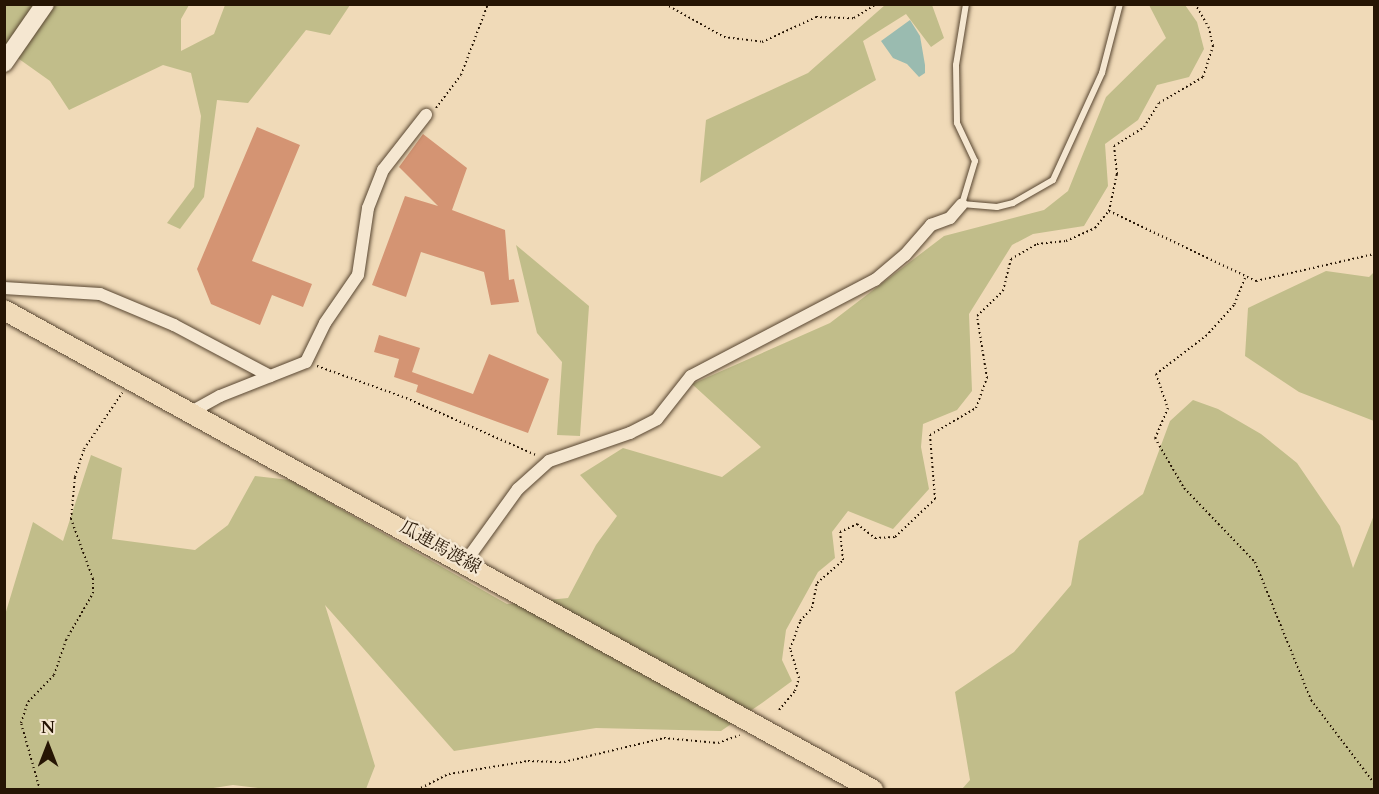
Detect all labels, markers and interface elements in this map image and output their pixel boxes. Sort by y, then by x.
street label: 瓜連馬渡線 [395,517,485,579]
north arrow [18,716,78,776]
text: N [41,717,55,739]

